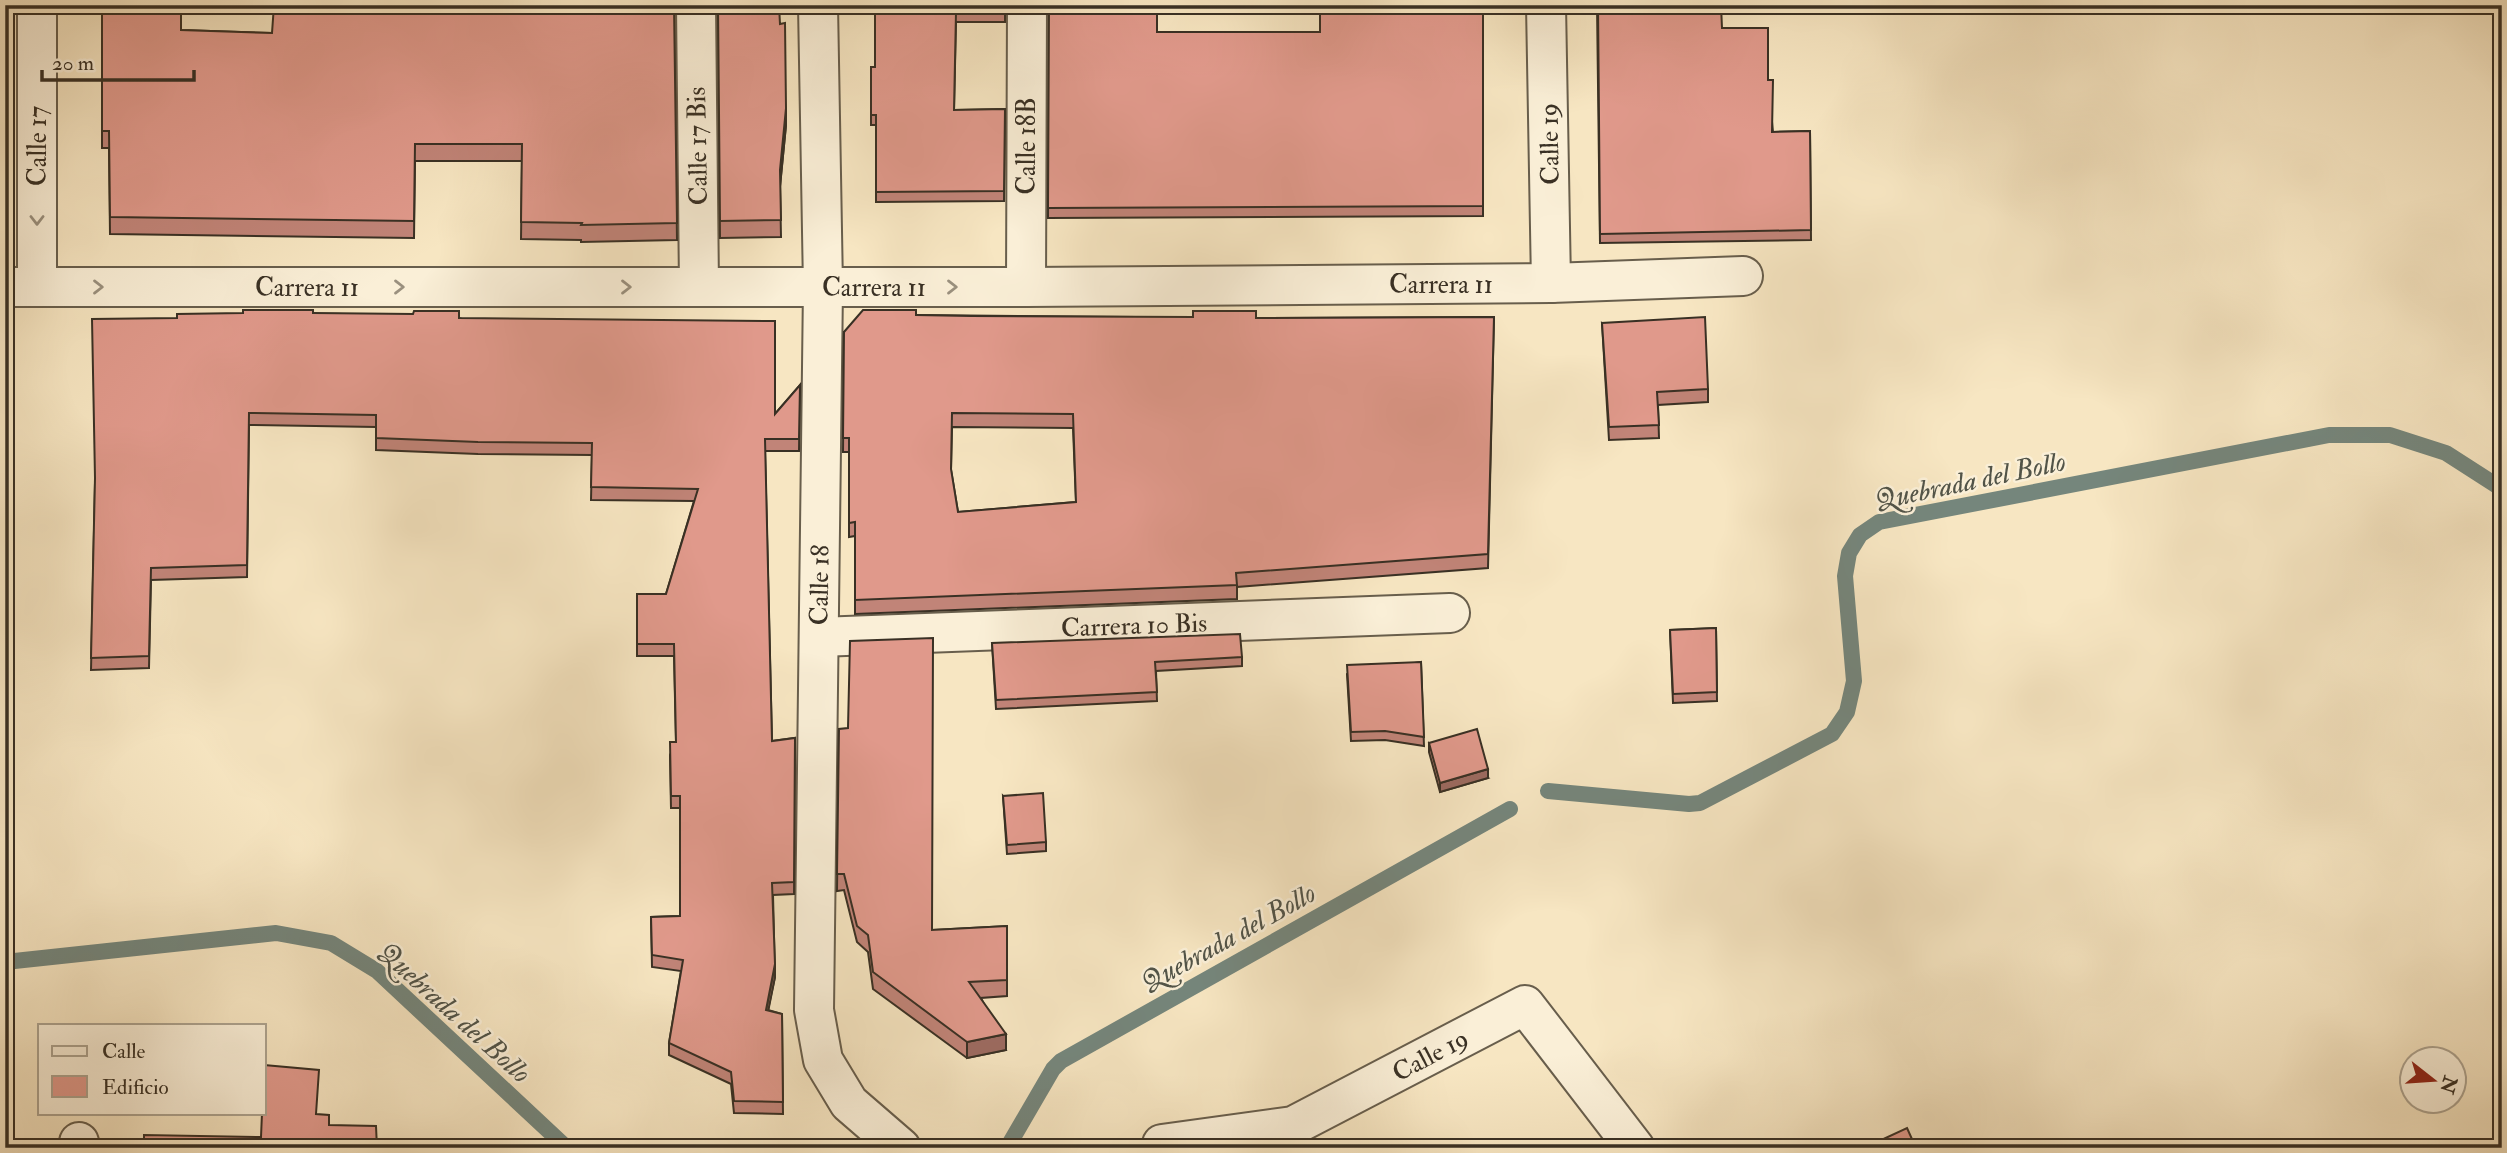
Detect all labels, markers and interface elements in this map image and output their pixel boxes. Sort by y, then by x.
scale bar [42,38,194,82]
text: 20 m [52,50,94,77]
street label: Calle 17 Bis [681,86,715,206]
street label: Calle 18B [1011,97,1043,195]
street label: Calle 19 [1533,103,1567,185]
street label: Calle 17 [22,106,54,186]
one-way arrow [29,216,45,226]
street label: Carrera 11 [1389,269,1493,301]
street label: Carrera 11 [255,272,359,304]
street label: Carrera 11 [822,272,926,304]
one-way arrow [93,279,104,295]
one-way arrow [394,279,405,295]
one-way arrow [622,279,632,295]
one-way arrow [947,279,958,295]
water label: Quebrada del Bollo [1872,444,2069,519]
street label: Calle 18 [803,544,837,626]
street label: Carrera 10 Bis [1060,607,1208,645]
water label: Quebrada del Bollo [1135,876,1322,1001]
water label: Quebrada del Bollo [370,935,538,1091]
street label: Calle 19 [1387,1023,1474,1089]
legend [38,1024,266,1114]
text: Calle [102,1038,146,1065]
north arrow [2398,1044,2468,1114]
text: N [2434,1072,2463,1097]
text: Edificio [102,1074,169,1101]

